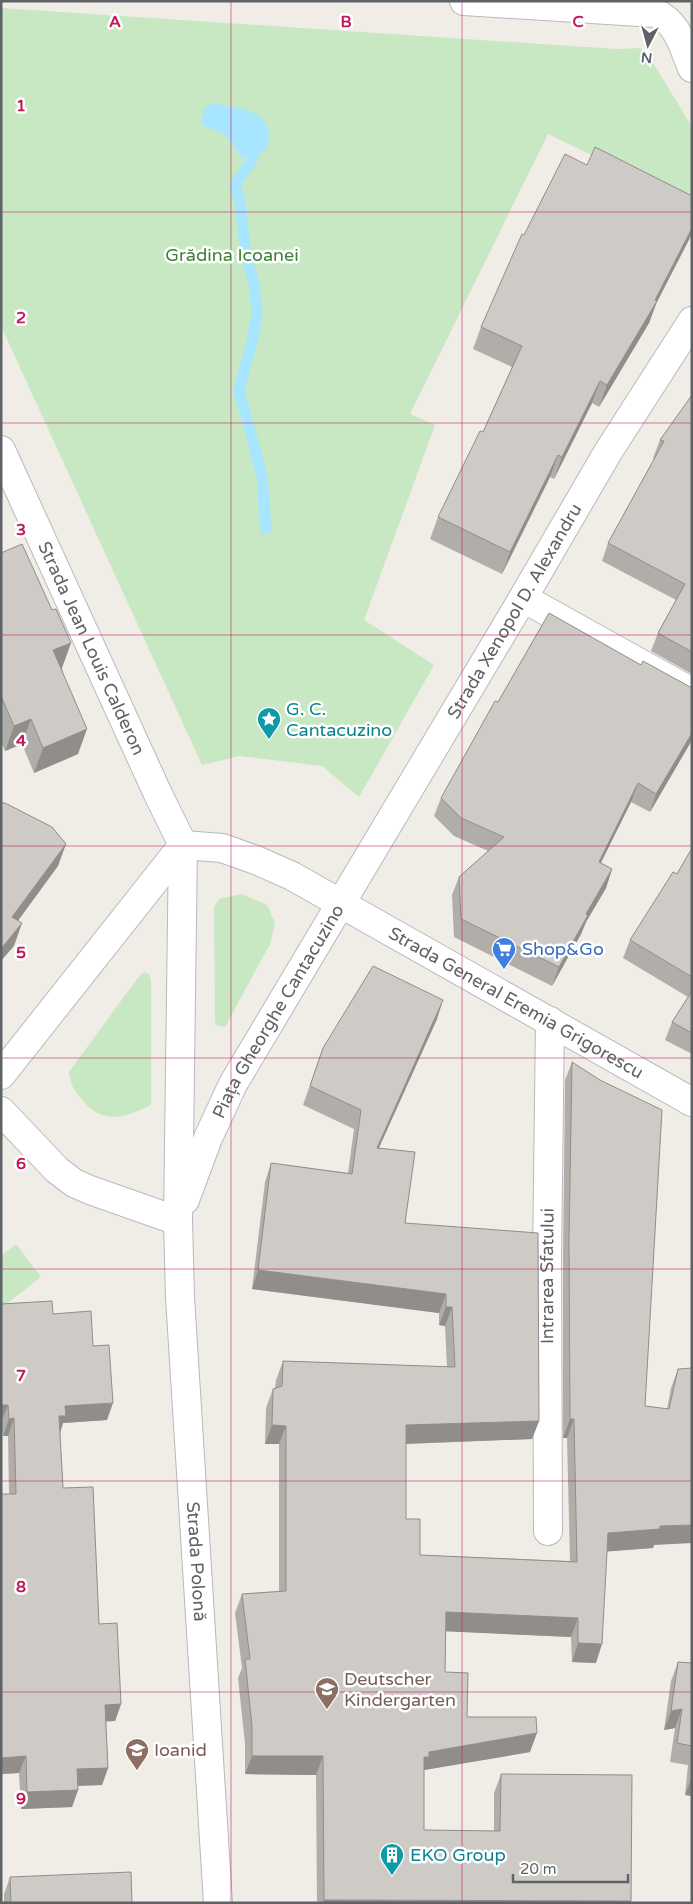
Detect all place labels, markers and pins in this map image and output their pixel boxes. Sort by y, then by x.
place label: G. C. Cantacuzino [286,698,392,741]
place icon: G. C. Cantacuzino [256,706,282,740]
supermarket icon: Shop&Go [491,936,517,970]
place label: Shop&Go [522,938,604,960]
place label: Deutscher Kindergarten [344,1668,456,1711]
school or university icon: Deutscher Kindergarten [314,1676,340,1710]
school or university icon: Ioanid [124,1737,150,1771]
place label: Ioanid [154,1739,207,1761]
building icon: EKO Group [379,1842,405,1876]
place label: EKO Group [410,1844,506,1866]

